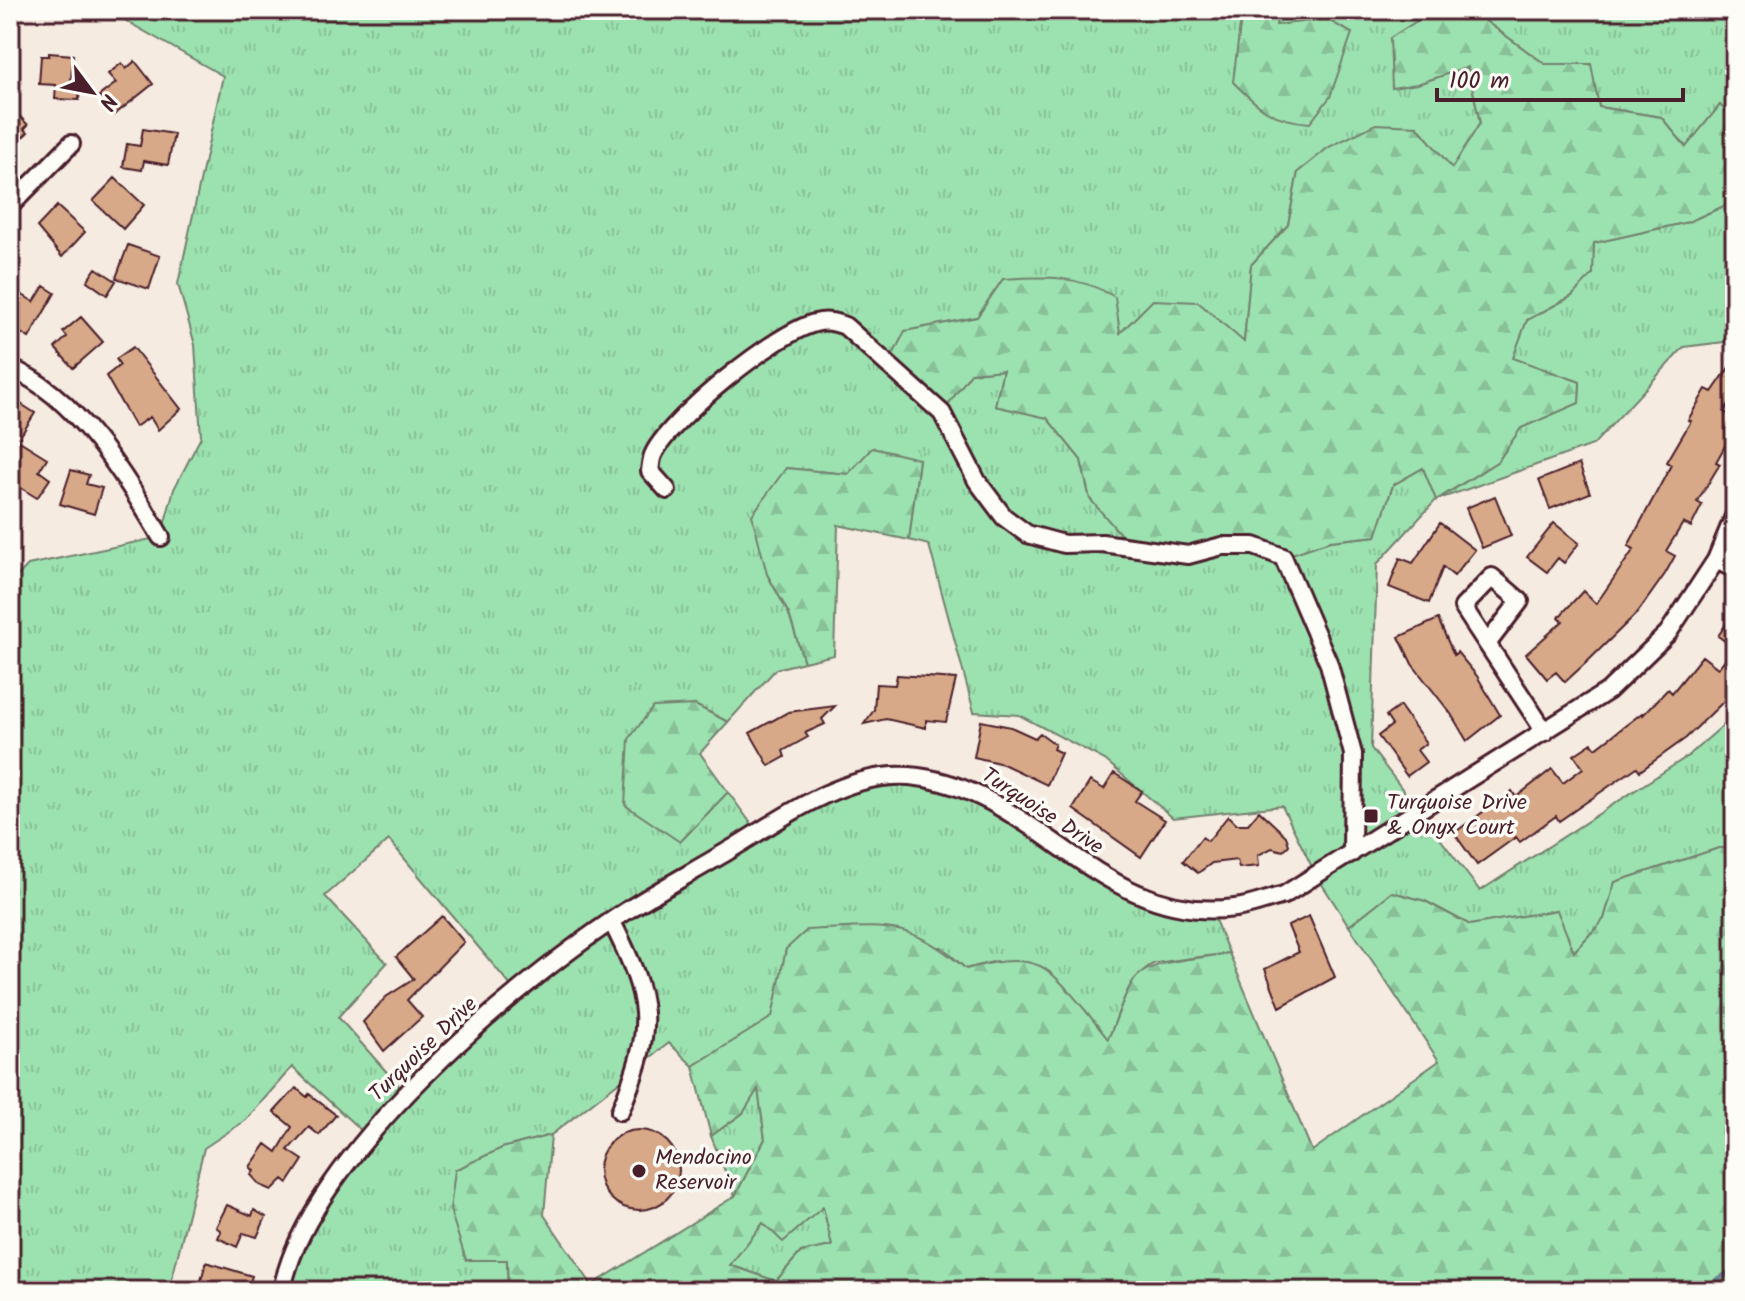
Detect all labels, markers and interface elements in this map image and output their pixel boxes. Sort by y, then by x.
north arrow [52,52,132,132]
scale bar [1437,52,1683,102]
text: 100 m [1449,62,1509,101]
text: N [88,86,125,117]
street label: Turquoise Drive [974,759,1110,865]
place label: Turquoise Drive & Onyx Court [1387,786,1527,846]
marker: Turquoise Drive & Onyx Court [1362,807,1380,825]
street label: Turquoise Drive [362,989,487,1111]
place label: Mendocino Reservoir [655,1141,752,1201]
marker: Mendocino Reservoir [630,1162,648,1180]

